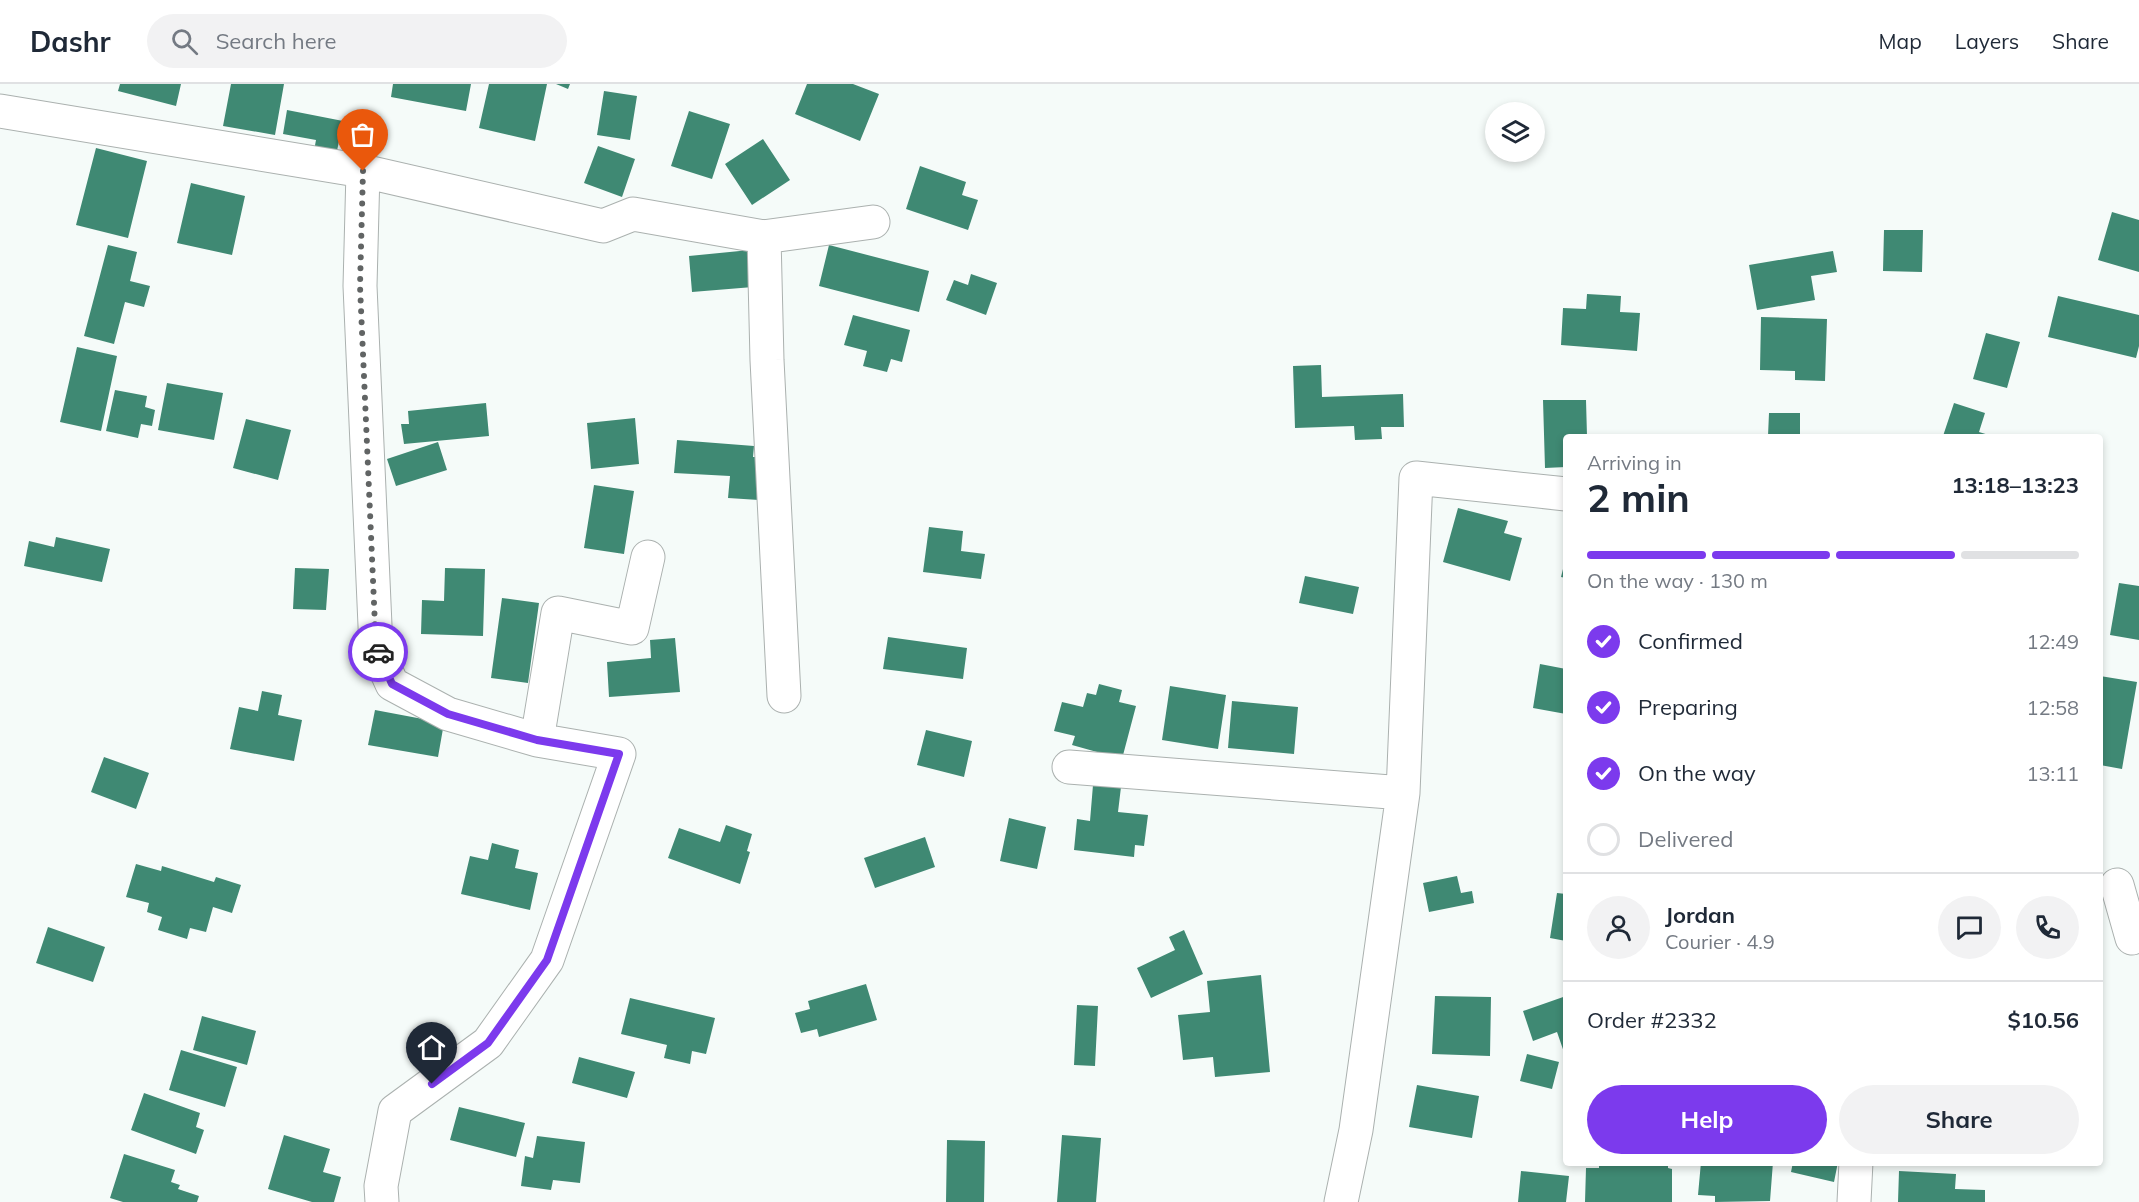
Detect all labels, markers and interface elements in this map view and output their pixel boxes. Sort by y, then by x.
search box [147,14,567,68]
text: Dashr [30,24,111,59]
icon: search [168,25,201,58]
text: Search here [216,27,337,55]
text: Map [1879,28,1922,54]
text: Layers [1955,28,2019,54]
text: Share [2052,28,2109,54]
map controls [1485,102,1545,162]
button: layers [1485,102,1545,162]
pin [337,109,388,171]
icon: bag [346,118,379,151]
text: Arriving in [1587,450,1682,475]
text: 13:18–13:23 [1951,471,2079,499]
text: 2 min [1587,473,1690,522]
text: On the way · 130 m [1587,568,1768,593]
courier [348,622,408,682]
icon: check [1587,625,1620,658]
text: Confirmed [1638,627,1743,655]
text: 12:49 [2026,629,2079,654]
icon: car [362,636,395,669]
icon: check [1587,691,1620,724]
text: Preparing [1638,693,1738,721]
text: 12:58 [2026,695,2079,720]
icon: check [1587,757,1620,790]
text: On the way [1638,759,1756,787]
text: 13:11 [2026,761,2079,786]
text: Delivered [1638,825,1733,853]
button: person [1587,896,1650,959]
button: chat [1938,896,2001,959]
button: phone [2016,896,2079,959]
text: Jordan [1665,901,1735,929]
text: Courier · 4.9 [1665,929,1775,954]
text: Order #2332 [1587,1006,1717,1034]
text: $10.56 [2008,1006,2079,1034]
pin [406,1022,457,1084]
icon: home [415,1031,448,1064]
button: Help [1587,1085,1827,1154]
button: Share [1839,1085,2079,1154]

